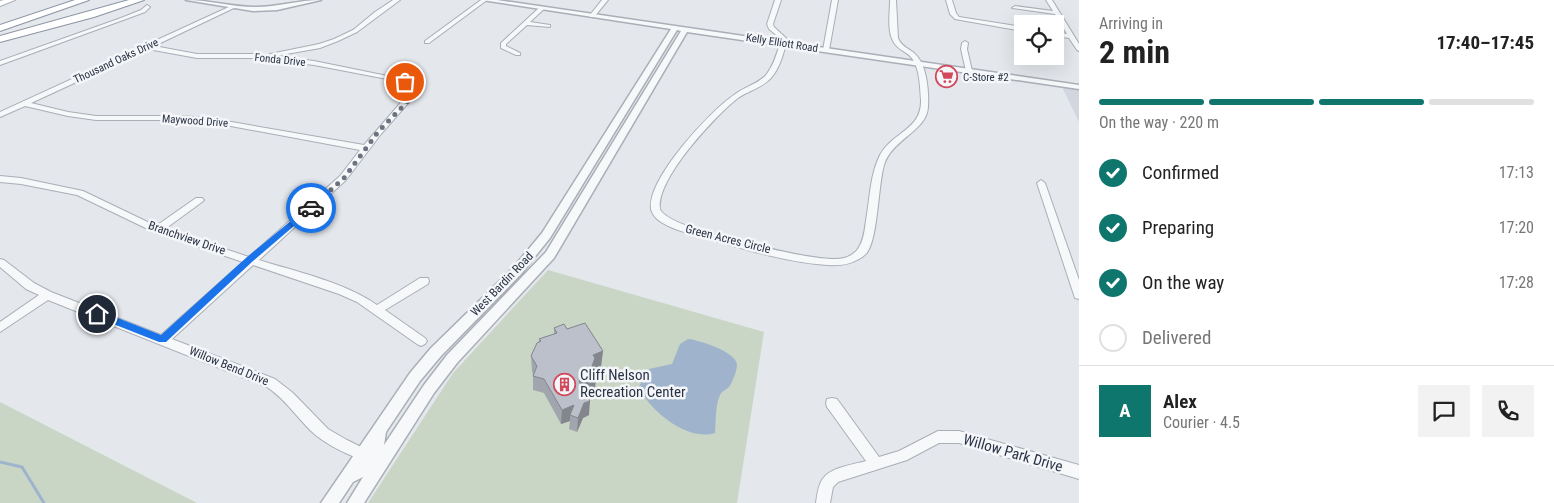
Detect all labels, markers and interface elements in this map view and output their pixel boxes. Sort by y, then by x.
text: Arriving in [1099,14,1163,33]
map controls [1014,15,1064,65]
button: locate [1014,15,1064,65]
street label: Kelly Elliott Road [745,31,819,55]
text: 17:40–17:45 [1436,31,1534,54]
text: 2 min [1099,33,1170,71]
street label: Thousand Oaks Drive [72,36,160,86]
street label: Fonda Drive [254,51,306,69]
pin [384,61,426,103]
supermarket icon: C-Store #2 [935,65,959,89]
icon: bag [391,68,419,96]
place label: C-Store #2 [963,71,1009,84]
street label: Maywood Drive [162,112,228,130]
text: On the way · 220 m [1099,113,1219,132]
icon: check [1099,159,1127,187]
text: Confirmed [1142,161,1219,184]
text: 17:13 [1499,163,1534,182]
courier [286,183,336,233]
icon: car [297,194,325,222]
icon: check [1099,214,1127,242]
text: Preparing [1142,216,1214,239]
street label: Branchview Drive [146,218,228,258]
text: 17:20 [1499,218,1534,237]
street label: Green Acres Circle [684,222,772,256]
street label: West Bardin Road [468,249,536,319]
icon: check [1099,269,1127,297]
text: On the way [1142,271,1224,294]
text: 17:28 [1499,273,1534,292]
pin [76,293,118,335]
icon: home [83,300,111,328]
text: Delivered [1142,326,1211,349]
street label: Willow Bend Drive [187,344,271,388]
place label: Cliff Nelson Recreation Center [580,366,686,401]
building icon: Cliff Nelson Recreation Center [552,372,576,396]
button: chat [1418,385,1470,437]
button: phone [1482,385,1534,437]
text: Alex [1163,390,1197,413]
text: A [1119,399,1131,422]
text: Courier · 4.5 [1163,413,1240,432]
street label: Willow Park Drive [961,430,1065,476]

